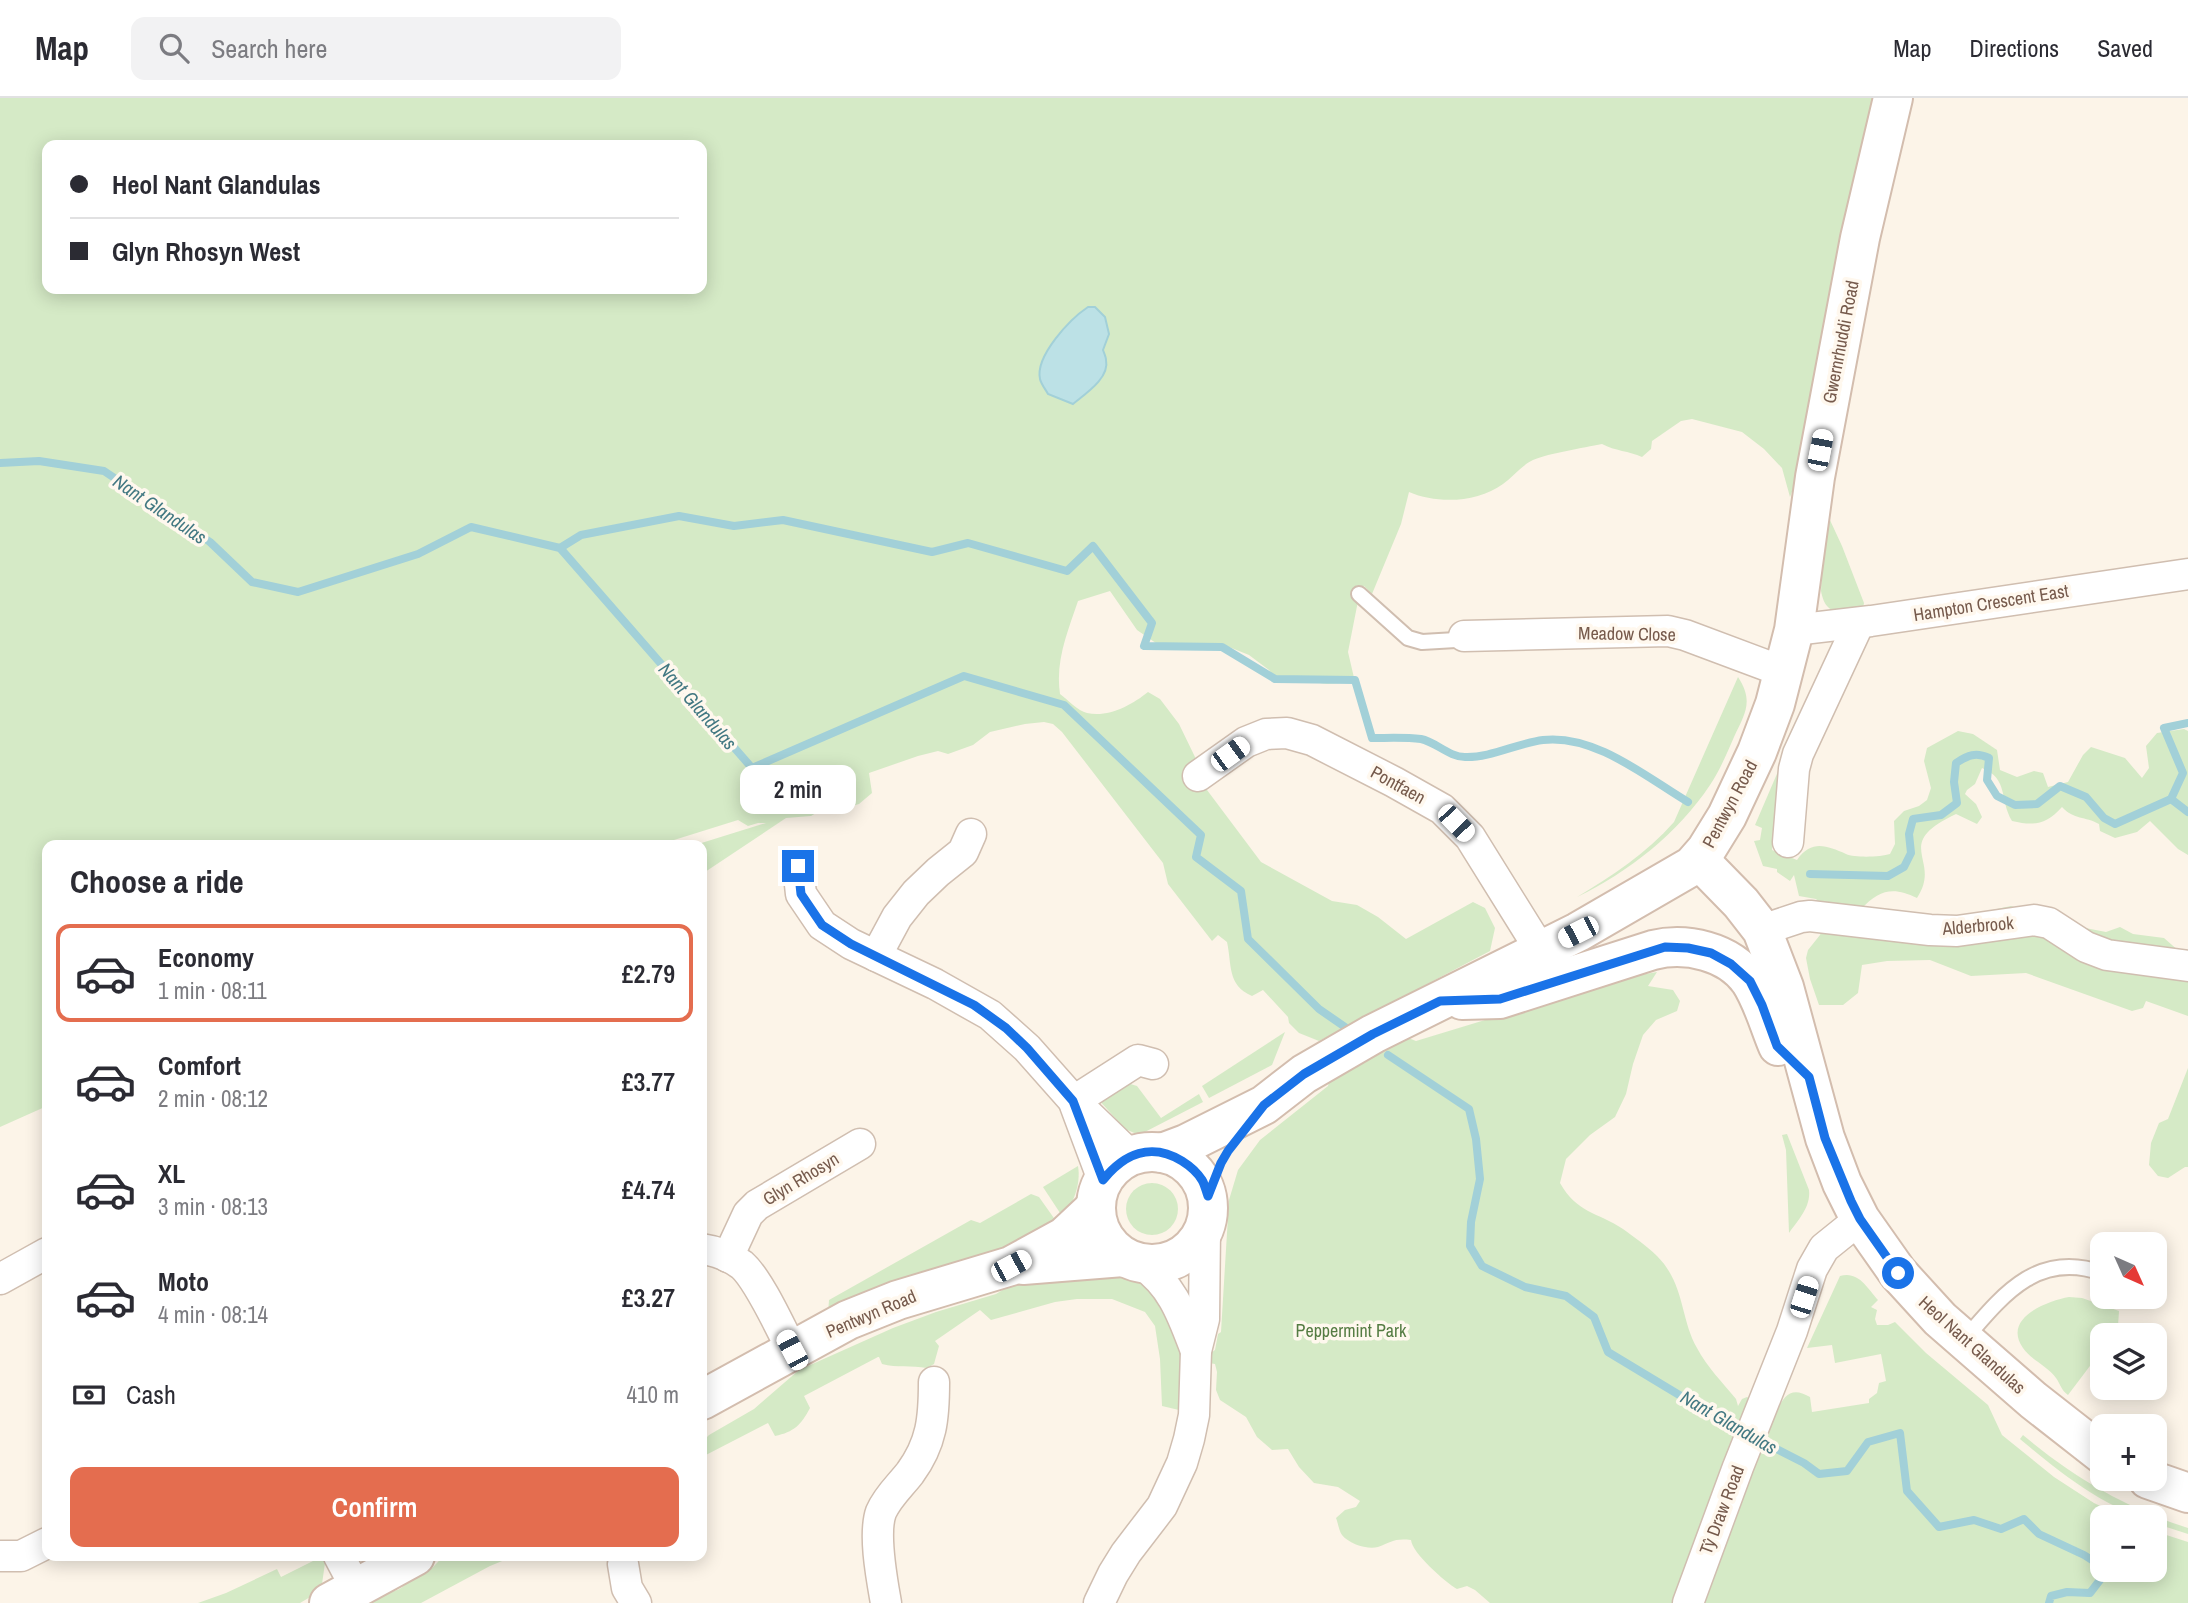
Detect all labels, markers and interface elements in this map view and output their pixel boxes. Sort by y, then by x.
search box [131,17,621,80]
text: Map [35,26,89,70]
icon: search [155,29,193,67]
text: Search here [211,31,327,66]
text: Map [1893,32,1931,64]
text: Directions [1969,32,2059,64]
text: Saved [2097,32,2153,64]
text: Heol Nant Glandulas [112,167,321,202]
text: Glyn Rhosyn West [112,234,300,269]
street label: Gwernrhuddi Road [1816,278,1865,406]
car [1806,427,1835,473]
water label: Nant Glandulas [108,468,212,550]
street label: Hampton Crescent East [1912,578,2070,627]
street label: Meadow Close [1578,620,1676,647]
water label: Nant Glandulas [653,657,743,755]
car [1207,733,1254,775]
street label: Pentwyn Road [1696,756,1763,852]
street label: Pontfaen [1366,759,1430,810]
callout: 2 min [740,764,856,814]
text: 2 min [774,774,822,805]
car [1434,801,1479,845]
route end [782,850,814,882]
text: Choose a ride [70,860,244,903]
street label: Alderbrook [1940,910,2015,941]
car [1555,913,1602,951]
text: Economy [158,940,254,975]
icon: car [74,942,137,1005]
text: £2.79 [622,956,675,991]
text: 1 min · 08:11 [158,975,267,1006]
text: Comfort [158,1048,241,1083]
icon: car [74,1050,137,1113]
text: £3.77 [622,1064,675,1099]
text: 2 min · 08:12 [158,1083,268,1114]
street label: Glyn Rhosyn [758,1146,843,1211]
text: XL [158,1156,185,1191]
icon: car [74,1158,137,1221]
text: £4.74 [622,1172,675,1207]
text: 3 min · 08:13 [158,1191,268,1222]
north arrow [2090,1232,2166,1309]
map controls [2090,1232,2167,1582]
car [988,1247,1035,1285]
route start [1882,1257,1914,1289]
text: Moto [158,1264,209,1299]
icon: car [74,1266,137,1329]
car [1788,1274,1821,1320]
text: £3.27 [622,1280,675,1315]
street label: Pentwyn Road [822,1283,920,1344]
street label: Heol Nant Glandulas [1913,1290,2031,1399]
text: 4 min · 08:14 [158,1299,268,1330]
park label: Peppermint Park [1296,1318,1407,1343]
button: layers [2090,1323,2167,1400]
car [773,1327,812,1373]
icon: cash [70,1376,108,1414]
text: Cash [126,1377,176,1412]
text: 410 m [627,1379,679,1410]
water label: Nant Glandulas [1676,1384,1782,1460]
button: + [2090,1414,2167,1491]
street label: Tŷ Draw Road [1693,1462,1750,1558]
button: Confirm [70,1467,679,1547]
button: − [2090,1505,2167,1582]

